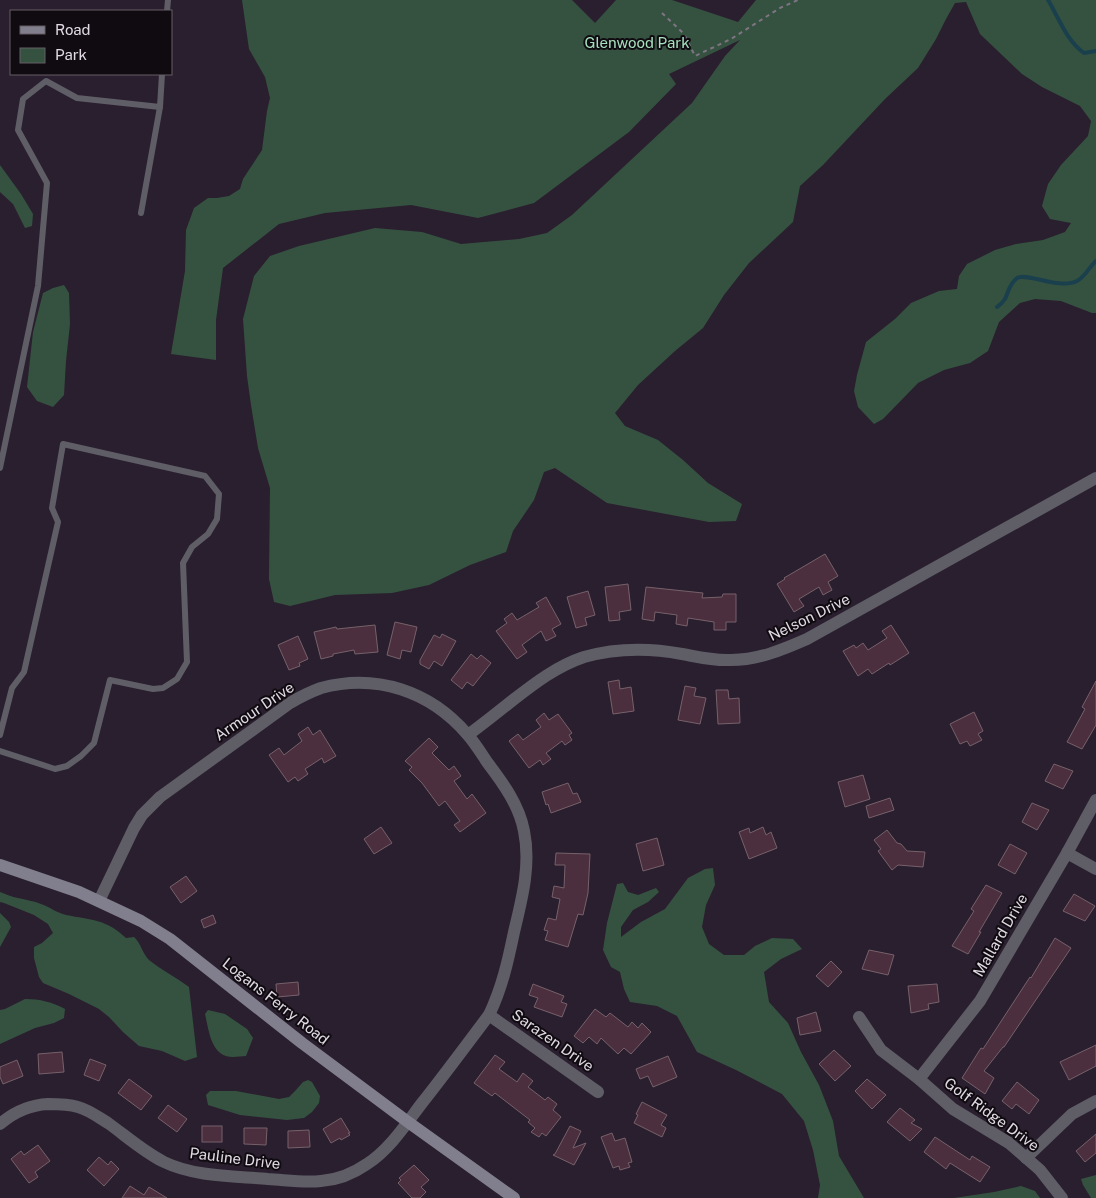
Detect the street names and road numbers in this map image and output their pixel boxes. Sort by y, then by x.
street label: Nelson Drive [766,590,852,644]
street label: Armour Drive [211,678,297,744]
street label: Mallard Drive [969,891,1031,979]
street label: Logans Ferry Road [219,954,333,1048]
street label: Sarazen Drive [509,1006,597,1074]
street label: Golf Ridge Drive [941,1074,1043,1154]
street label: Pauline Drive [189,1144,281,1172]

